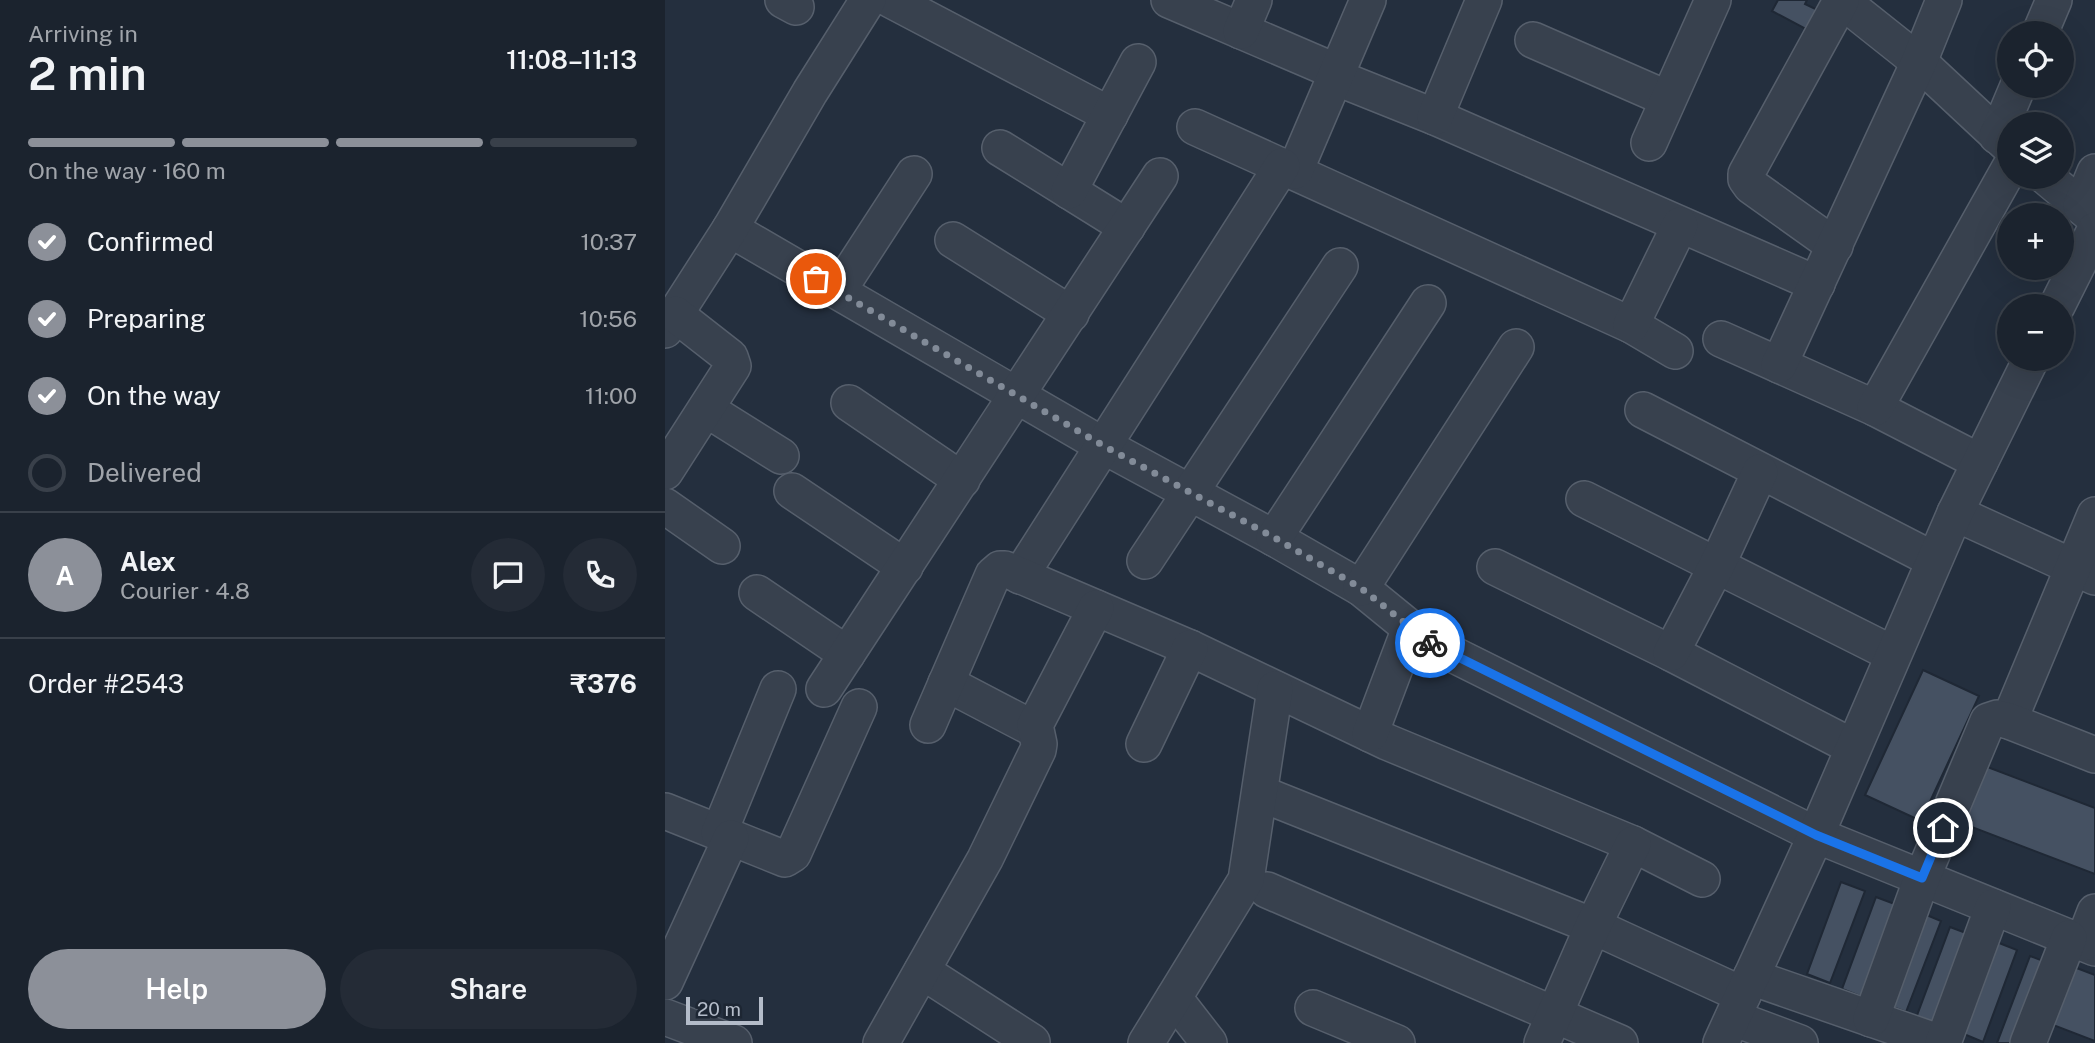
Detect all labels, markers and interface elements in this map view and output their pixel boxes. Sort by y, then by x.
text: Arriving in [28,20,138,47]
map controls [1997,21,2074,371]
button: locate [1997,21,2074,98]
text: 11:08–11:13 [506,44,637,75]
text: 2 min [28,46,147,100]
button: layers [1997,112,2074,189]
text: On the way · 160 m [28,157,226,184]
button: + [1997,203,2074,280]
icon: check [28,223,66,261]
text: Confirmed [87,226,214,257]
text: 10:37 [580,228,637,255]
pin [786,249,846,309]
icon: bag [797,260,835,298]
button: − [1997,294,2074,371]
icon: check [28,300,66,338]
text: Preparing [87,303,206,334]
text: 10:56 [579,305,637,332]
icon: check [28,377,66,415]
text: On the way [87,380,221,411]
text: 11:00 [585,382,637,409]
text: Delivered [87,457,202,488]
button: chat [471,538,545,612]
button: phone [563,538,637,612]
text: Alex [120,546,176,577]
text: A [56,560,74,591]
text: Courier · 4.8 [120,577,250,604]
courier [1395,608,1465,678]
icon: bike [1411,624,1449,662]
text: Order #2543 [28,668,184,699]
text: ₹376 [570,668,637,699]
pin [1913,798,1973,858]
icon: home [1924,809,1962,847]
button: Help [28,949,326,1029]
button: Share [340,949,637,1029]
scale bar [686,994,763,1026]
text: 20 m [697,998,741,1020]

